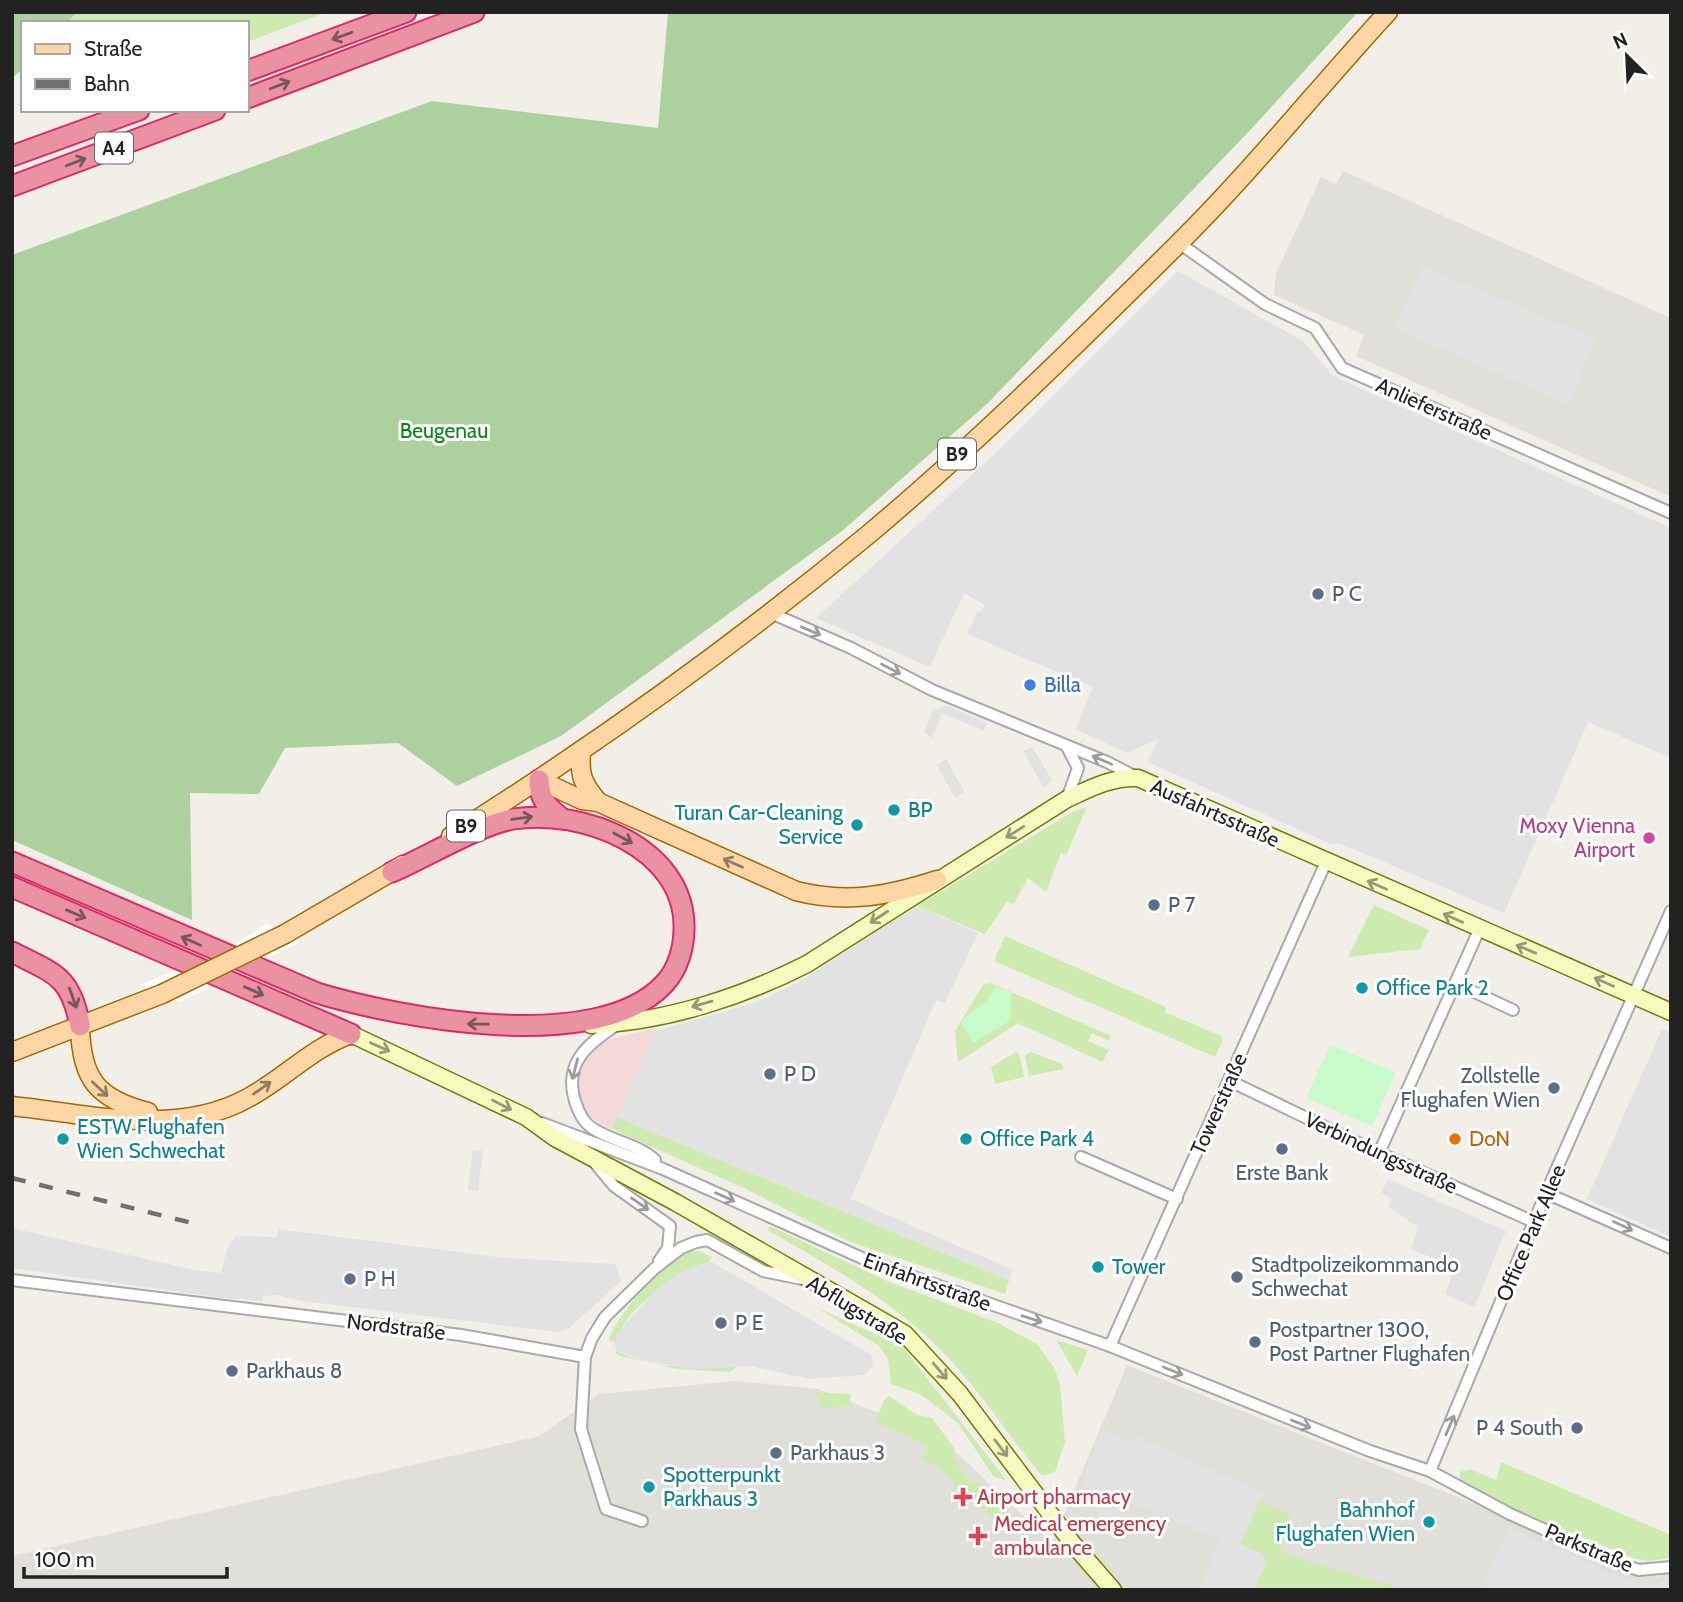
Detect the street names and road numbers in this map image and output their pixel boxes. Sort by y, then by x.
road number: A4 [95,132,133,164]
street label: Anlieferstraße [1372,372,1496,445]
road number: B9 [938,438,976,470]
street label: Ausfahrtsstraße [1147,773,1284,852]
road number: B9 [447,810,485,842]
street label: Towerstraße [1185,1049,1252,1158]
street label: Verbindungsstraße [1301,1106,1462,1199]
street label: Office Park Allee [1491,1161,1571,1305]
street label: Einfahrtsstraße [860,1247,995,1316]
street label: Abflugstraße [802,1270,912,1350]
street label: Nordstraße [345,1308,447,1345]
street label: Parkstraße [1542,1518,1637,1577]

